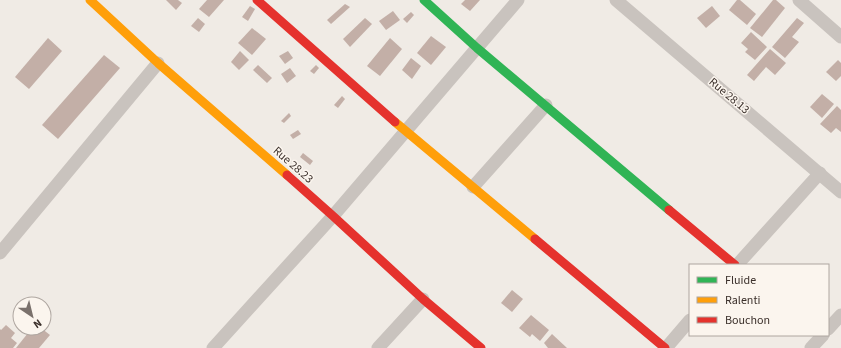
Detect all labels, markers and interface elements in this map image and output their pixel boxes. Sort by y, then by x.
street label: Rue 28.13 [705,74,753,118]
street label: Rue 28.23 [269,143,317,187]
legend [689,264,829,336]
text: Fluide [725,272,756,289]
text: Ralenti [725,292,760,309]
north arrow [12,296,52,336]
text: Bouchon [725,312,770,329]
text: N [30,316,45,332]

